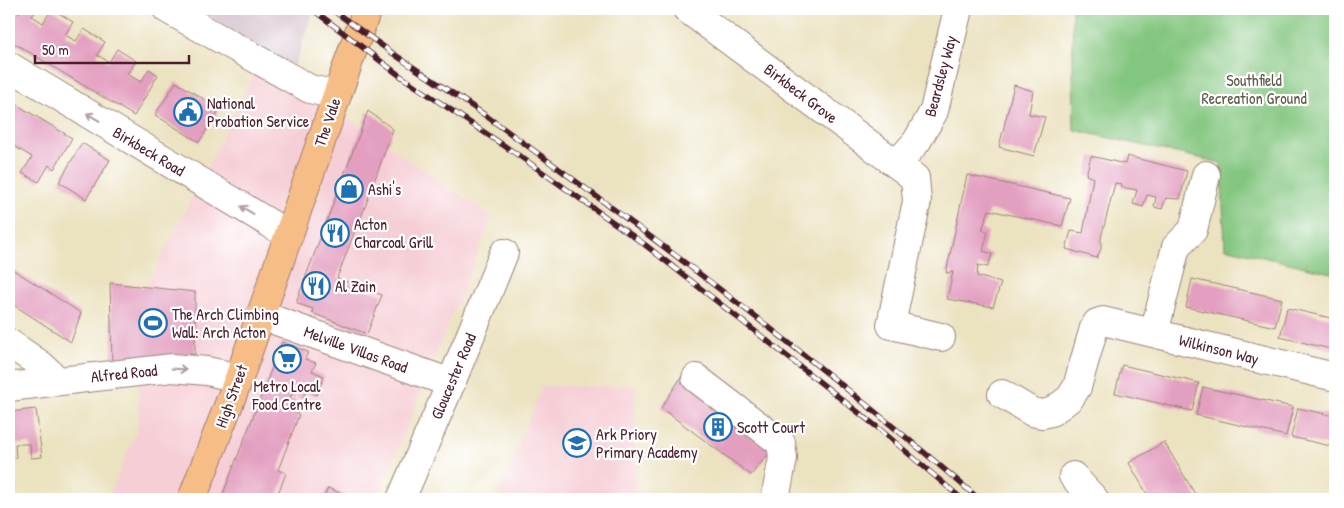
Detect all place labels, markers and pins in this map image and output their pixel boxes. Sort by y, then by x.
place label: National Probation Service [207,92,310,132]
public building icon: National Probation Service [173,97,203,127]
shop icon: Ashi's [334,174,364,204]
place label: Ashi's [368,178,401,200]
place label: Acton Charcoal Grill [354,213,433,253]
restaurant icon: Acton Charcoal Grill [320,218,350,248]
restaurant icon: Al Zain [301,271,331,301]
place label: Al Zain [335,275,376,297]
place label: The Arch Climbing Wall: Arch Acton [172,303,279,343]
sports icon: The Arch Climbing Wall: Arch Acton [138,308,168,338]
supermarket icon: Metro Local Food Centre [272,344,302,374]
place label: Metro Local Food Centre [251,375,322,415]
building icon: Scott Court [703,412,733,442]
place label: Scott Court [737,416,805,438]
place label: Ark Priory Primary Academy [596,423,698,463]
school or university icon: Ark Priory Primary Academy [562,428,592,458]

